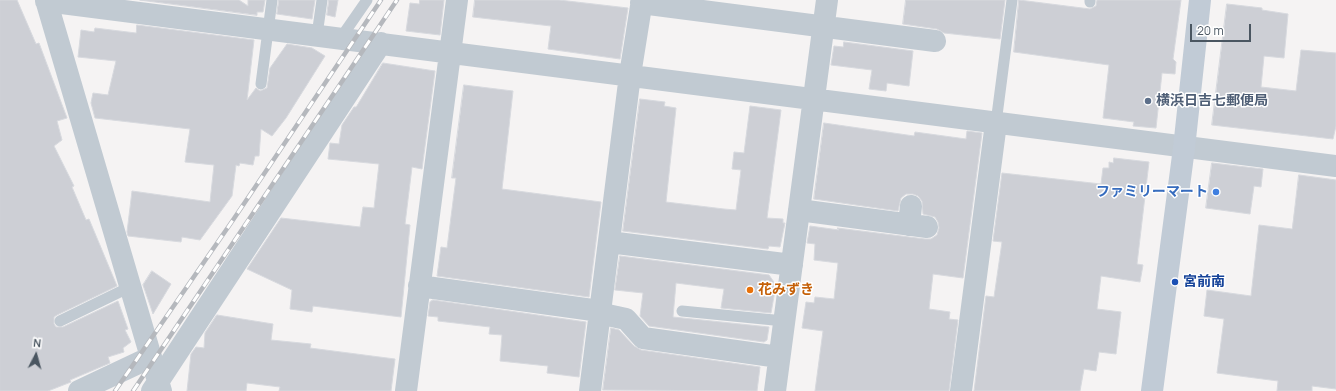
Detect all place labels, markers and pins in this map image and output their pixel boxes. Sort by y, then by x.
place label: 横浜日吉七郵便局 [1156,93,1268,109]
marker: 横浜日吉七郵便局 [1143,96,1153,106]
place label: ファミリーマート [1096,184,1208,200]
marker: ファミリーマート [1211,187,1221,197]
place label: 宮前南 [1183,274,1225,290]
marker: 宮前南 [1170,277,1180,287]
place label: 花みずき [758,282,814,298]
marker: 花みずき [745,285,755,295]

